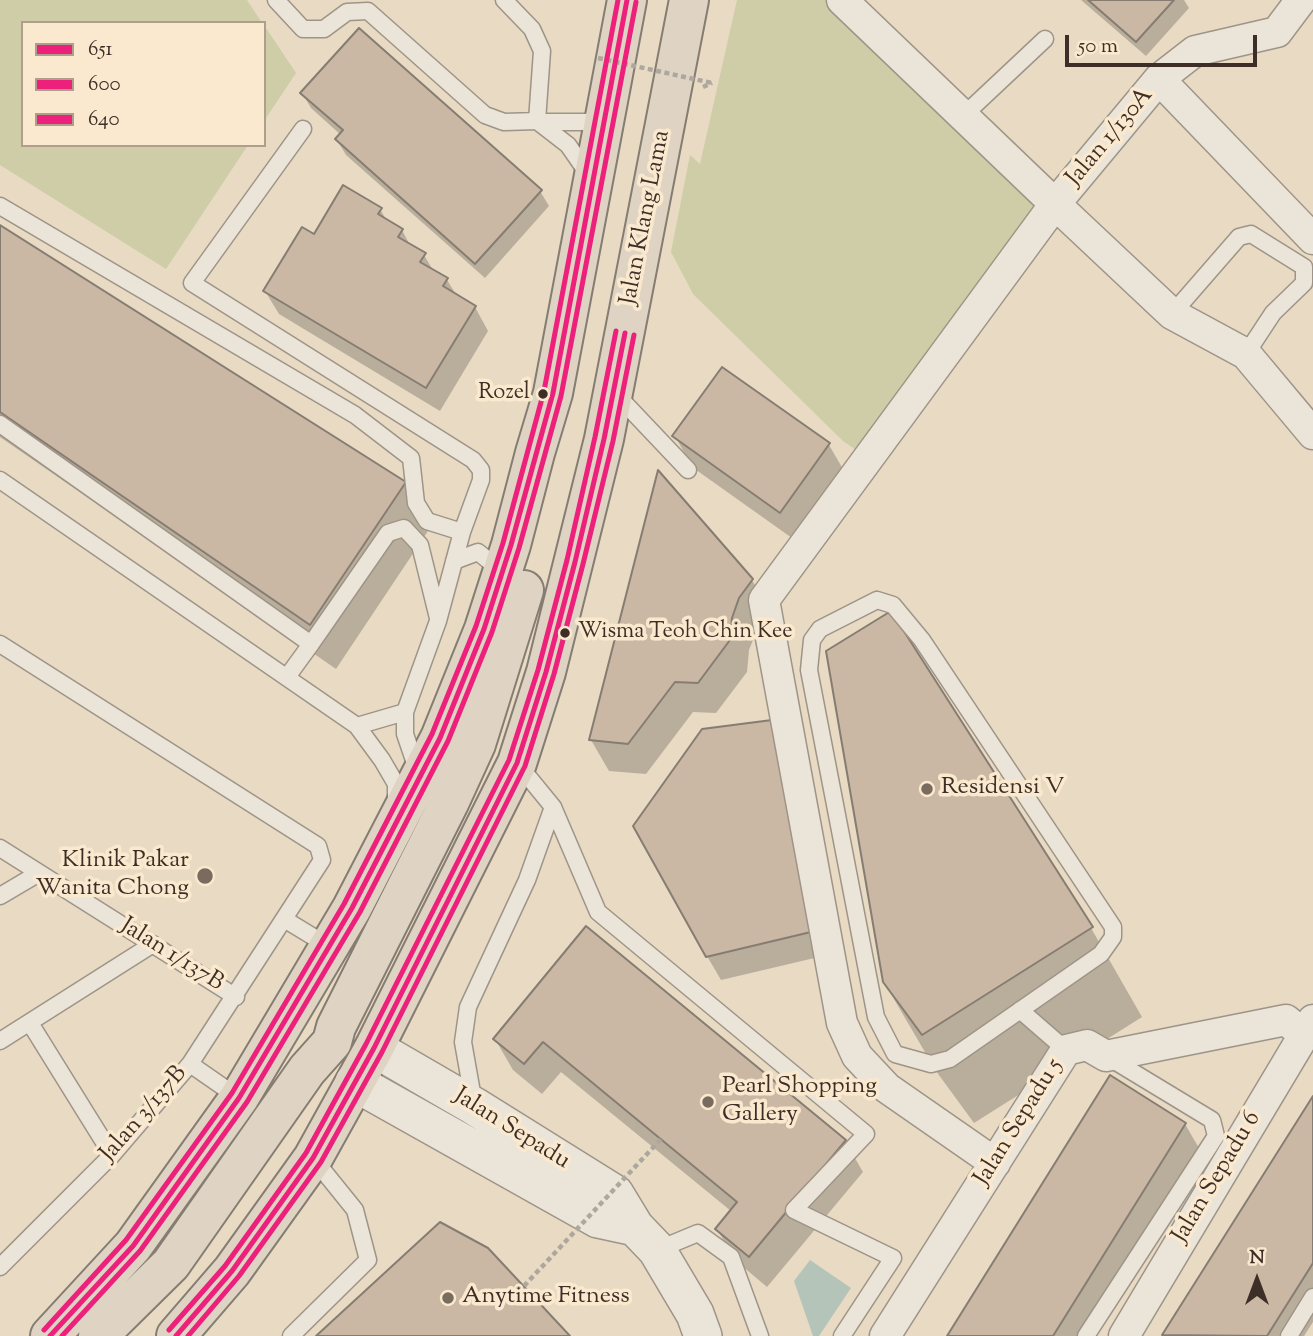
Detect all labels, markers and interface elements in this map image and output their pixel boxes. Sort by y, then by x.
legend [21,21,266,147]
scale bar [1068,21,1260,65]
text: 50 m [1078,32,1118,62]
text: 651 [88,35,113,65]
text: 600 [88,70,121,100]
street label: Jalan 1/130A [1061,83,1161,193]
text: 640 [88,105,120,135]
street label: Jalan Klang Lama [616,128,678,308]
place label: Rozel [478,381,530,407]
marker: Rozel [536,387,550,401]
place label: Wisma Teoh Chin Kee [578,620,792,646]
marker: Wisma Teoh Chin Kee [558,626,572,640]
place label: Residensi V [941,775,1064,803]
marker: Residensi V [919,781,935,797]
place label: Klinik Pakar Wanita Chong [35,848,189,904]
marker: Klinik Pakar Wanita Chong [195,866,215,886]
street label: Jalan 1/137B [114,913,228,999]
street label: Jalan Sepadu 5 [969,1054,1071,1192]
street label: Jalan 3/137B [95,1061,195,1169]
place label: Pearl Shopping Gallery [722,1074,877,1130]
street label: Jalan Sepadu [448,1083,574,1177]
marker: Pearl Shopping Gallery [700,1094,716,1110]
street label: Jalan Sepadu 6 [1167,1107,1269,1249]
north arrow [1222,1245,1292,1315]
text: N [1249,1245,1265,1272]
place label: Anytime Fitness [462,1284,630,1312]
marker: Anytime Fitness [440,1290,456,1306]

